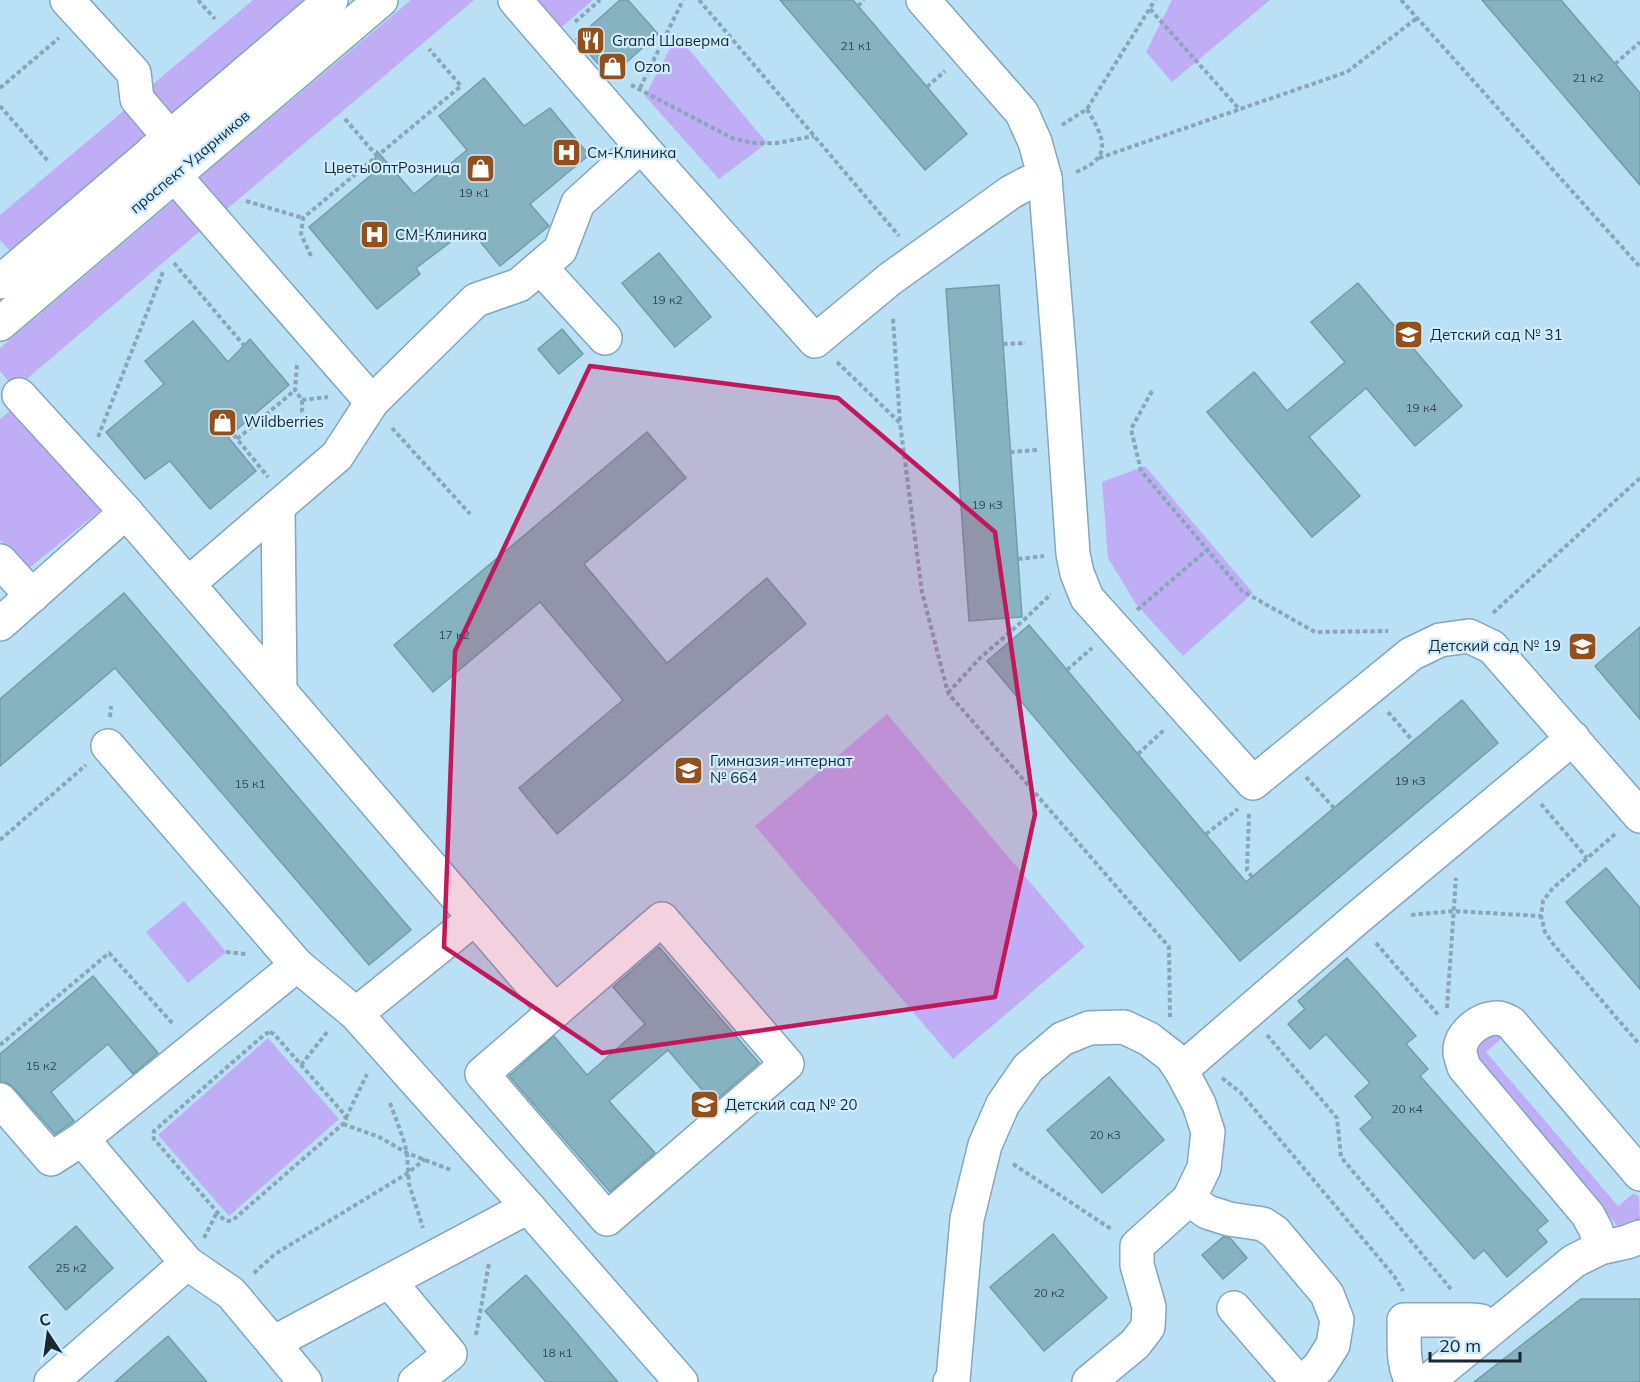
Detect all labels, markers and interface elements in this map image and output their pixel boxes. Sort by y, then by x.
restaurant icon: Grand Шаверма [575,25,607,57]
place label: Grand Шаверма [612,31,730,50]
house number: 21 к1 [840,38,872,53]
shop icon: Ozon [597,51,629,83]
place label: Ozon [634,57,671,76]
house number: 21 к2 [1572,70,1604,85]
street label: проспект Ударников [126,106,254,217]
hospital icon: См-Клиника [550,137,582,169]
place label: См-Клиника [587,143,676,162]
shop icon: ЦветыОптРозница [465,152,497,184]
place label: ЦветыОптРозница [324,158,460,177]
house number: 19 к1 [458,185,490,200]
hospital icon: СМ-Клиника [358,219,390,251]
place label: СМ-Клиника [395,225,487,244]
house number: 19 к2 [651,292,683,307]
school or university icon: Детский сад № 31 [1393,319,1425,351]
place label: Детский сад № 31 [1430,325,1563,344]
house number: 19 к4 [1405,400,1437,415]
shop icon: Wildberries [207,406,239,438]
place label: Wildberries [244,412,324,431]
house number: 19 к3 [971,497,1003,512]
house number: 17 к2 [438,627,470,642]
school or university icon: Детский сад № 19 [1566,630,1598,662]
place label: Детский сад № 19 [1428,636,1561,655]
place label: Гимназия-интернат № 664 [710,751,853,787]
school or university icon: Гимназия-интернат № 664 [673,754,705,786]
house number: 19 к3 [1394,773,1426,788]
house number: 15 к1 [234,776,266,791]
house number: 15 к2 [25,1058,57,1073]
school or university icon: Детский сад № 20 [688,1089,720,1121]
place label: Детский сад № 20 [725,1095,858,1114]
house number: 20 к4 [1391,1101,1423,1116]
house number: 20 к3 [1089,1127,1121,1142]
house number: 25 к2 [55,1260,87,1275]
house number: 20 к2 [1033,1285,1065,1300]
north arrow [18,1304,78,1364]
text: С [37,1308,52,1330]
scale bar [1430,1325,1520,1363]
text: 20 m [1439,1334,1481,1357]
house number: 18 к1 [541,1345,573,1360]

